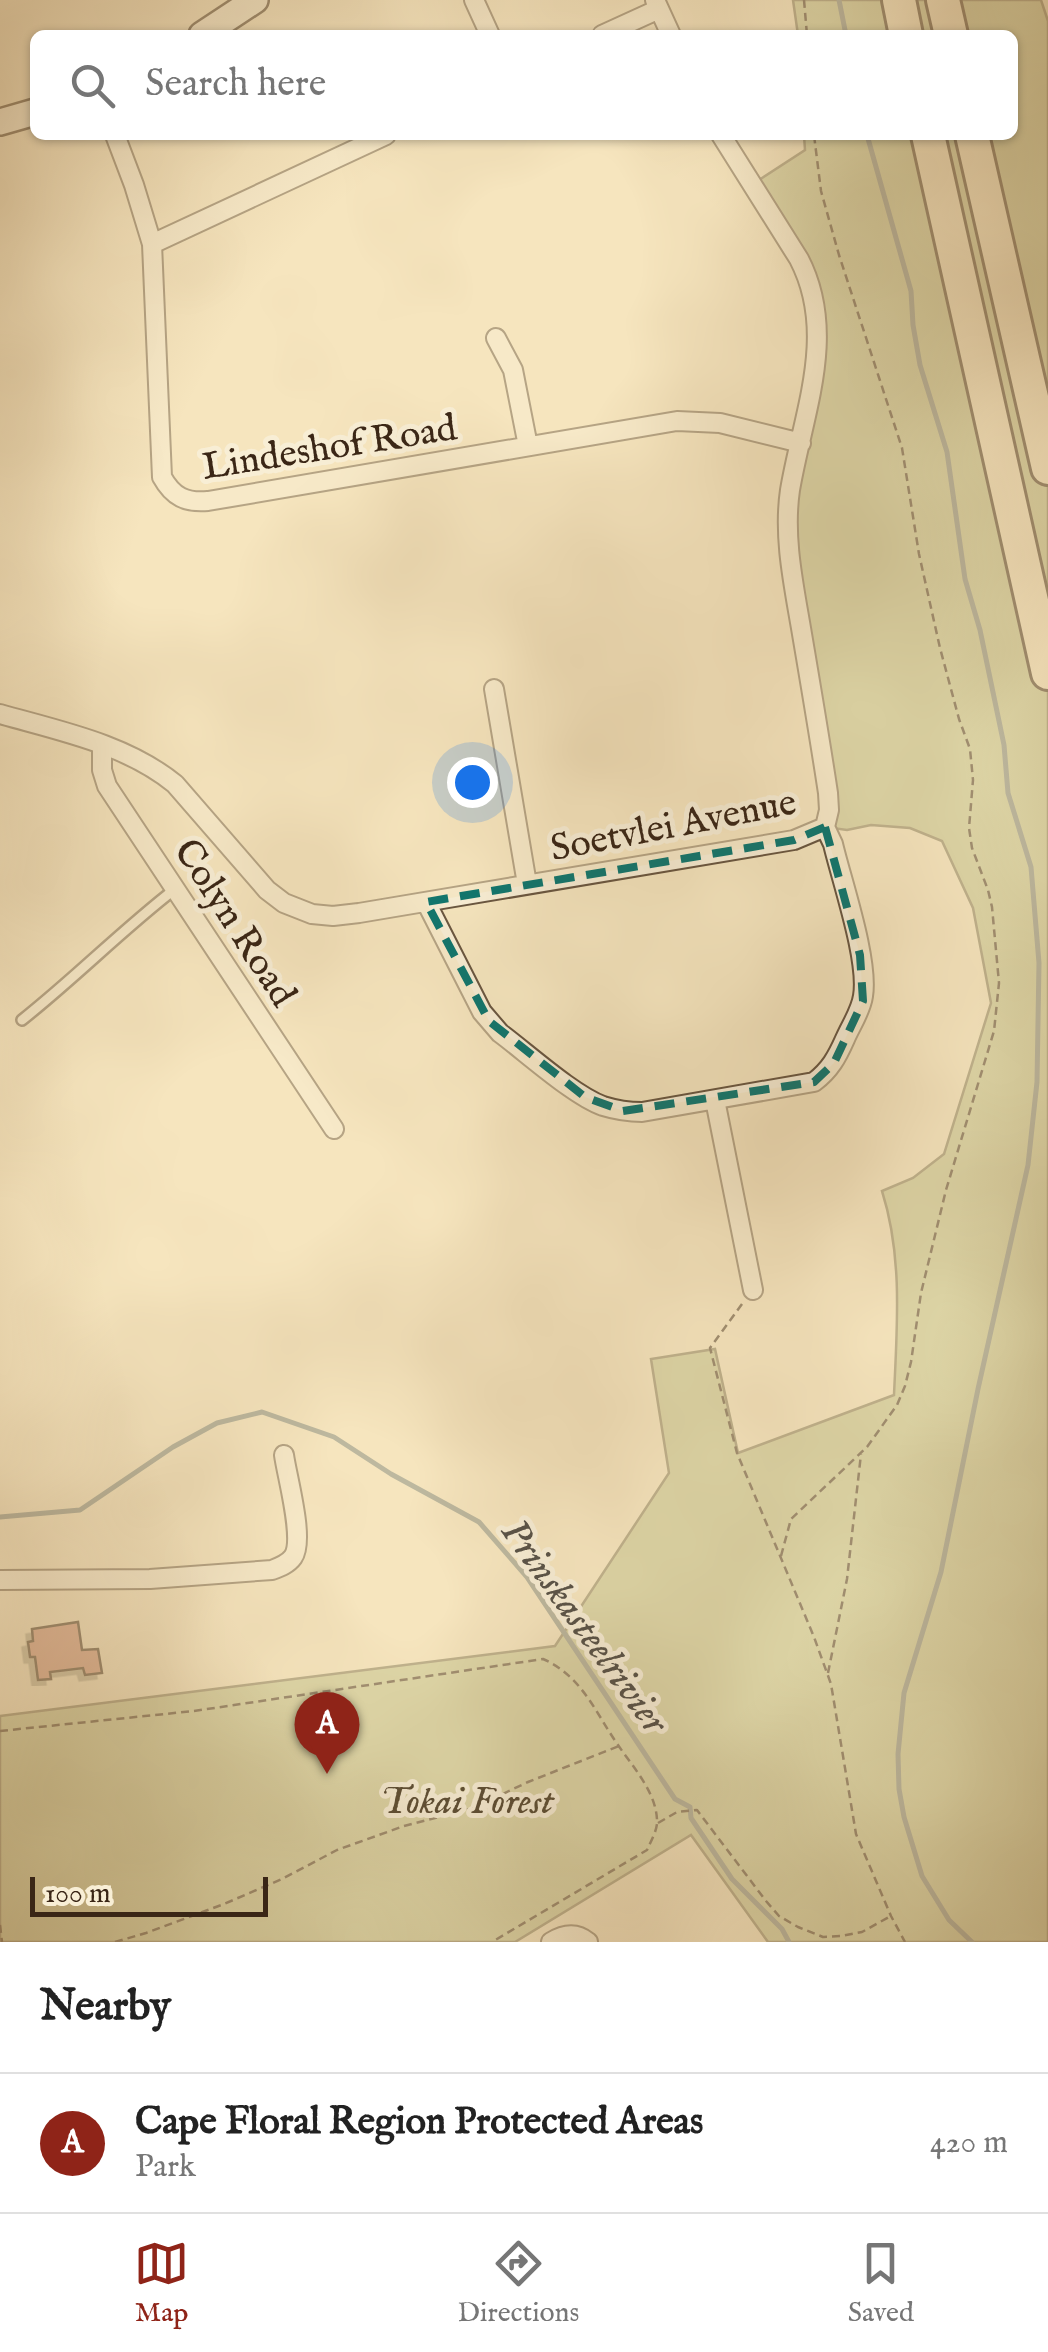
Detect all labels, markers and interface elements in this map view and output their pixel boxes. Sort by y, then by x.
search box [30,30,1018,140]
icon: search [65,58,120,113]
text: Search here [145,61,326,109]
street label: Lindeshof Road [199,405,461,493]
your location [447,757,498,808]
street label: Soetvlei Avenue [547,780,801,874]
street label: Colyn Road [161,831,306,1017]
water label: Prinskasteelrivier [488,1509,680,1747]
pin: A [294,1692,360,1774]
park label: Tokai Forest [380,1779,555,1827]
scale bar [30,1872,268,1916]
text: 100 m [45,1877,111,1912]
text: Nearby [40,1981,171,2034]
text: Cape Floral Region Protected Areas [135,2099,703,2147]
text: A [62,2123,83,2164]
text: 420 m [930,2123,1008,2164]
text: Park [135,2147,196,2188]
tab: Map [134,2236,189,2331]
tab: Directions [457,2236,579,2331]
tab: Saved [848,2236,914,2331]

